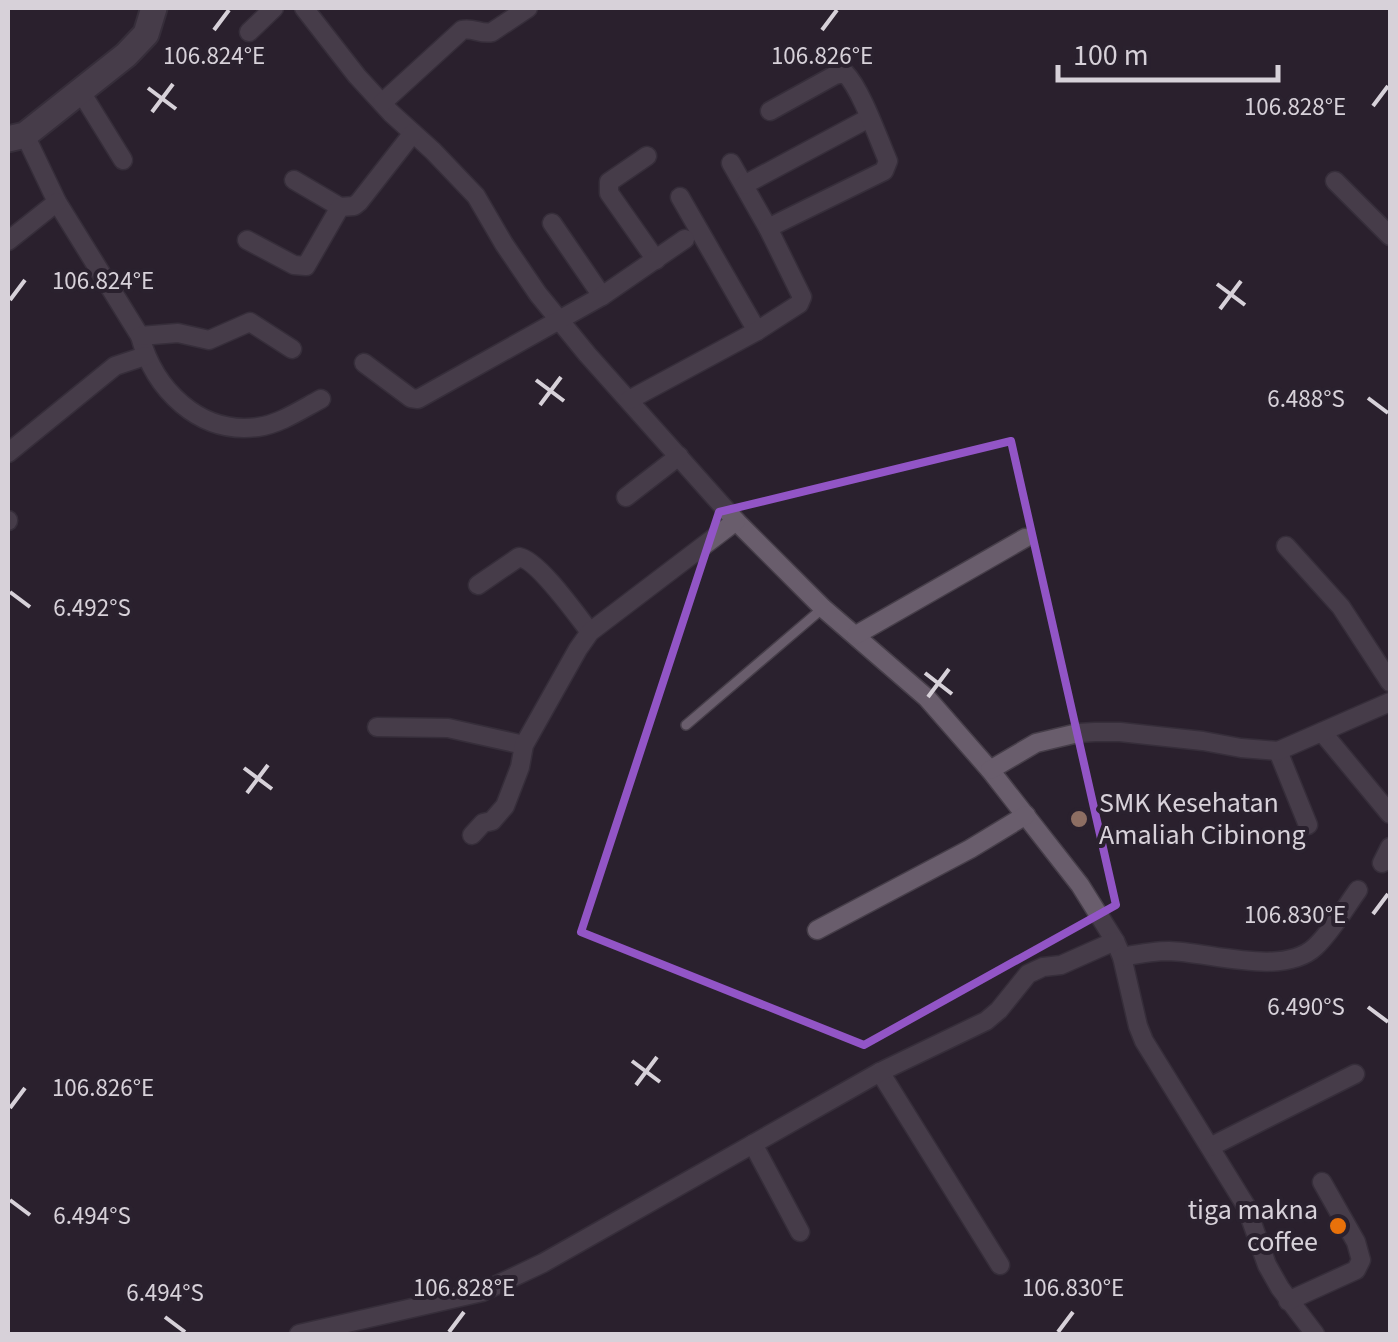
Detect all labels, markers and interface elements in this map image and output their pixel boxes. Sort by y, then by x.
scale bar [1058,20,1278,82]
text: 100 m [1073,34,1149,77]
text: 106.824°E [163,38,265,74]
text: 106.826°E [771,38,873,74]
text: 106.828°E [1244,89,1346,125]
text: 106.824°E [52,263,154,299]
text: 6.488°S [1267,381,1345,417]
text: 6.492°S [53,590,131,626]
place label: SMK Kesehatan Amaliah Cibinong [1099,783,1306,855]
marker: SMK Kesehatan Amaliah Cibinong [1068,808,1090,830]
text: 106.830°E [1244,897,1346,933]
text: 6.490°S [1267,989,1345,1025]
text: 106.826°E [52,1070,154,1106]
place label: tiga makna coffee [1188,1190,1318,1262]
text: 6.494°S [53,1198,131,1234]
marker: tiga makna coffee [1327,1215,1349,1237]
text: 106.828°E [413,1270,515,1306]
text: 106.830°E [1022,1270,1124,1306]
text: 6.494°S [126,1275,204,1311]

